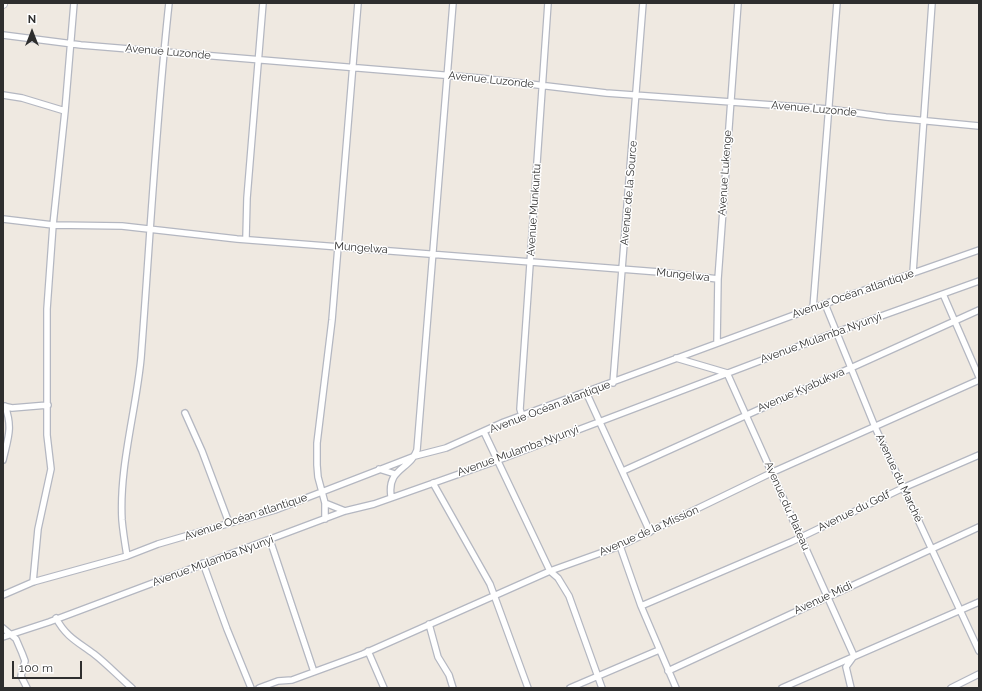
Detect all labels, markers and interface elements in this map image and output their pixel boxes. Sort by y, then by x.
north arrow [12,12,52,52]
text: N [28,13,36,26]
street label: Avenue Luzonde [125,42,211,62]
street label: Avenue Luzonde [448,69,534,91]
street label: Avenue Luzonde [771,99,857,119]
street label: Avenue Lukenge [715,130,735,216]
street label: Avenue de la Source [618,140,640,246]
street label: Avenue Munkuntu [524,163,544,257]
street label: Mungelwa [334,240,388,256]
street label: Mungelwa [656,266,710,284]
street label: Avenue Océan atlantique [790,267,916,321]
street label: Avenue Mulamba Nyunyi [759,310,883,366]
street label: Avenue Kyabukwa [755,365,847,415]
street label: Avenue Océan atlantique [488,378,612,436]
street label: Avenue Mulamba Nyunyi [456,423,580,479]
street label: Avenue du Marché [873,432,925,524]
street label: Avenue du Plateau [761,459,813,553]
street label: Avenue du Golf [816,488,892,534]
street label: Avenue Océan atlantique [183,491,309,543]
street label: Avenue de la Mission [597,503,701,559]
street label: Avenue Mulamba Nyunyi [151,533,275,589]
street label: Avenue Midi [792,579,854,617]
scale bar [14,653,84,679]
text: 100 m [19,661,53,675]

